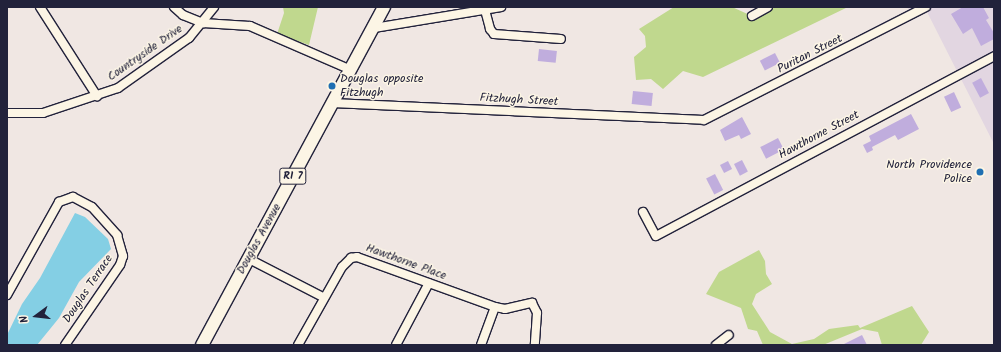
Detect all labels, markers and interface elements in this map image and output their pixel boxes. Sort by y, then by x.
street label: Countryside Drive [105,22,185,84]
street label: Puritan Street [775,31,845,77]
place label: Douglas opposite Fitzhugh [340,72,423,100]
marker: Douglas opposite Fitzhugh [327,81,337,91]
street label: Fitzhugh Street [479,91,559,109]
street label: Hawthorne Street [776,108,862,162]
place label: North Providence Police [886,158,972,186]
road number: RI 7 [279,167,307,185]
marker: North Providence Police [975,167,985,177]
street label: Douglas Avenue [234,201,284,277]
street label: Hawthorne Place [364,241,448,283]
street label: Douglas Terrace [60,252,116,326]
north arrow [16,296,56,336]
text: N [15,313,34,325]

